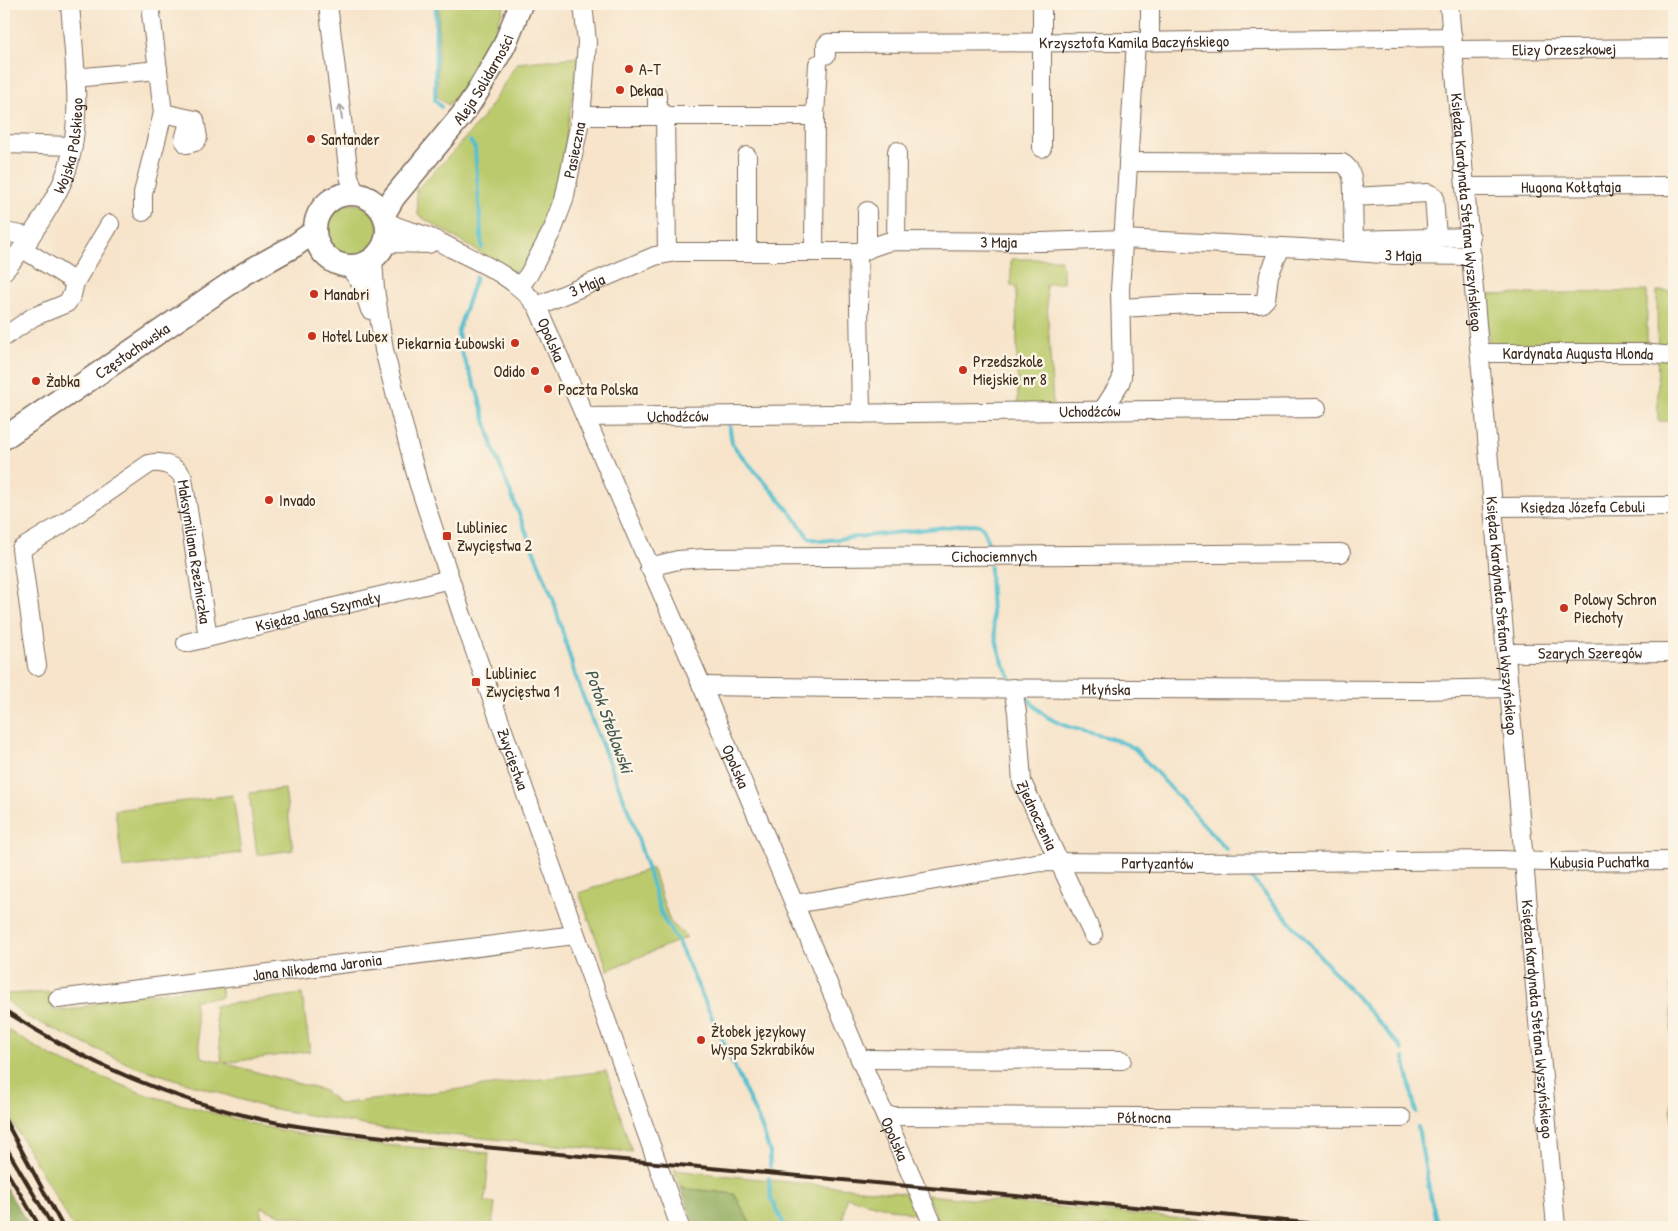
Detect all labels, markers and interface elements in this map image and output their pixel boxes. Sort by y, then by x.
street label: Krzysztofa Kamila Baczyńskiego [1039,29,1230,53]
street label: Aleja Solidarności [448,31,519,129]
street label: Elizy Orzeszkowej [1512,38,1616,60]
place label: A-T [639,58,661,80]
marker: A-T [623,63,635,75]
place label: Dekaa [630,79,663,101]
marker: Dekaa [614,84,626,96]
street label: Księdza Kardynała Stefana Wyszyńskiego [1446,92,1489,333]
street label: Wojska Polskiego [48,97,87,197]
one-way arrow [336,105,346,121]
street label: Pasieczna [558,120,591,180]
place label: Santander [321,128,380,150]
marker: Santander [305,133,317,145]
street label: Hugona Kołłątaja [1521,175,1621,198]
street label: 3 Maja [980,231,1017,253]
street label: 3 Maja [1384,243,1422,266]
street label: 3 Maja [566,268,608,302]
place label: Manabri [324,283,370,305]
marker: Manabri [308,288,320,300]
street label: Opolska [532,314,571,365]
street label: Częstochowska [90,317,174,384]
place label: Hotel Lubex [322,325,388,347]
marker: Hotel Lubex [306,330,318,342]
place label: Piekarnia Łubowski [397,332,505,354]
marker: Piekarnia Łubowski [509,337,521,349]
street label: Kardynała Augusta Hlonda [1503,342,1654,365]
place label: Przedszkole Miejskie nr 8 [973,350,1047,390]
place label: Odido [494,360,526,382]
marker: Przedszkole Miejskie nr 8 [957,364,969,376]
marker: Odido [529,365,541,377]
place label: Żabka [46,370,80,392]
marker: Żabka [30,375,42,387]
place label: Poczta Polska [558,378,638,400]
marker: Poczta Polska [542,383,554,395]
street label: Uchodźców [1059,399,1121,422]
street label: Uchodźców [647,404,709,427]
street label: Maksymiliana Rzeźniczka [172,478,217,625]
place label: Invado [279,489,316,511]
marker: Invado [263,494,275,506]
street label: Księdza Kardynała Stefana Wyszyńskiego [1481,495,1524,736]
street label: Księdza Józefa Cebuli [1520,495,1646,518]
place label: Lubliniec Zwycięstwa 2 [457,516,532,556]
marker: Lubliniec Zwycięstwa 2 [441,530,453,542]
street label: Cichociemnych [951,544,1037,567]
street label: Księdza Jana Szymały [253,585,383,637]
place label: Polowy Schron Piechoty [1574,588,1657,628]
marker: Polowy Schron Piechoty [1558,602,1570,614]
street label: Szarych Szeregów [1538,641,1642,664]
place label: Lubliniec Zwycięstwa 1 [486,662,559,702]
water label: Potok Steblowski [579,665,640,778]
marker: Lubliniec Zwycięstwa 1 [470,676,482,688]
street label: Młyńska [1082,678,1130,700]
street label: Zwycięstwa [492,725,534,793]
street label: Opolska [717,741,755,792]
street label: Zjednoczenia [1012,777,1063,854]
street label: Kubusia Puchatka [1550,850,1649,873]
street label: Partyzantów [1121,852,1194,874]
street label: Księdza Kardynała Stefana Wyszyńskiego [1516,899,1559,1140]
street label: Jana Nikodema Jaronia [251,948,383,986]
place label: Żłobek językowy Wyspa Szkrabików [711,1020,815,1060]
marker: Żłobek językowy Wyspa Szkrabików [695,1034,707,1046]
street label: Północna [1117,1106,1171,1128]
street label: Opolska [876,1113,914,1164]

